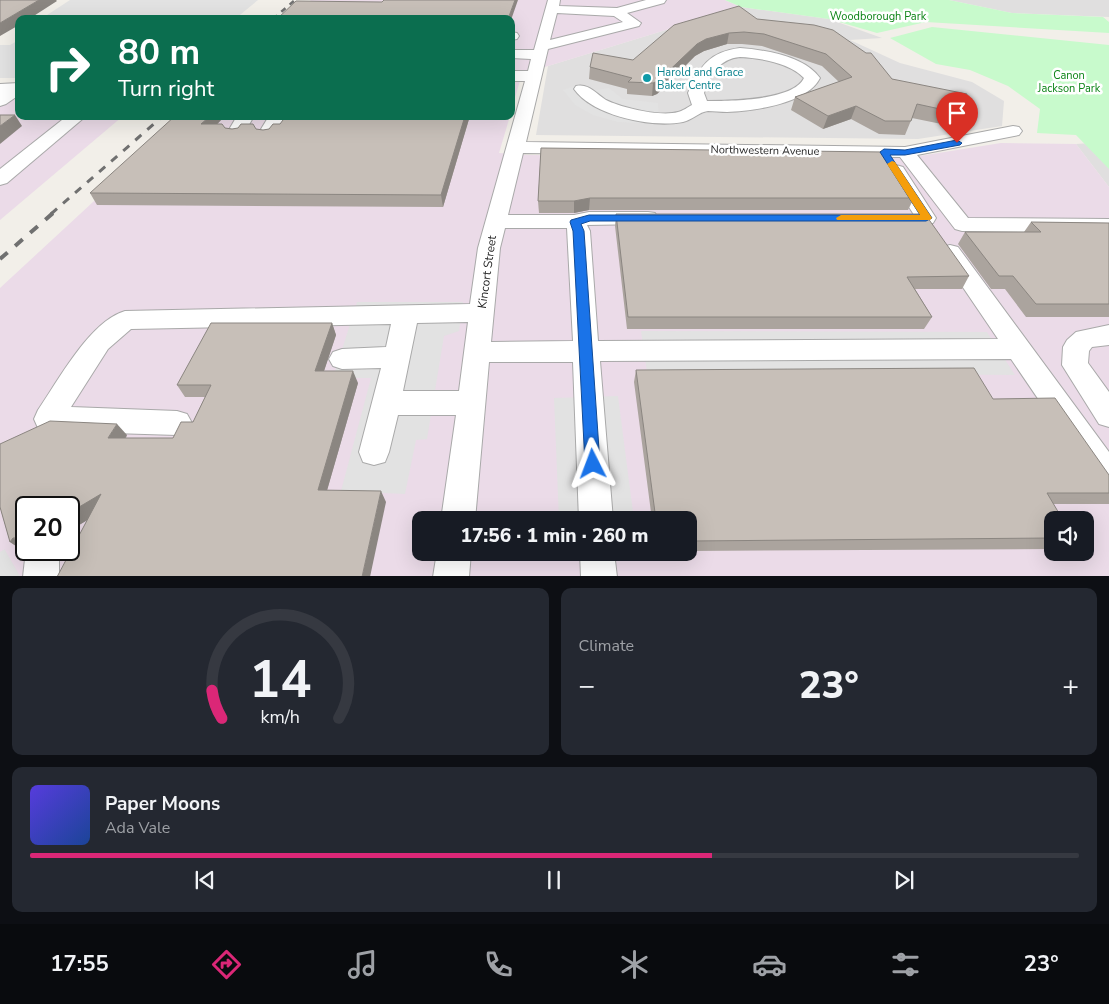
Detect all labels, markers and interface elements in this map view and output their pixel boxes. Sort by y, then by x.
park label: Woodborough Park [830,9,927,24]
text: 80 m [118,29,200,76]
icon: right [35,35,100,100]
place label: Harold and Grace Baker Centre [657,65,744,93]
park label: Canon Jackson Park [1037,68,1101,96]
marker: Harold and Grace Baker Centre [641,72,653,84]
text: Turn right [118,74,214,104]
pin [936,92,978,143]
icon: arrive [943,99,971,127]
street label: Northwestern Avenue [710,142,820,159]
street label: Kincort Street [474,234,500,310]
position arrow [566,437,618,489]
speed limit sign: 20 [15,496,80,561]
map controls [1044,511,1094,561]
button: sound [1044,511,1094,561]
text: 17:56 · 1 min · 260 m [461,523,648,549]
text: Climate [579,635,634,657]
text: 14 [249,644,311,715]
text: 23° [799,660,859,711]
text: − [579,667,595,705]
text: + [1062,667,1079,705]
text: km/h [261,705,300,729]
text: Paper Moons [105,791,220,817]
text: Ada Vale [105,817,170,839]
icon: previous [191,866,219,894]
icon: pause [540,866,568,894]
icon: next [890,866,918,894]
icon: directions [209,947,244,982]
icon: music [345,947,380,982]
icon: phone [481,947,516,982]
icon: climate [617,947,652,982]
icon: car [752,947,787,982]
icon: filters [888,947,923,982]
text: 17:55 [50,949,109,979]
text: 23° [1024,949,1059,979]

